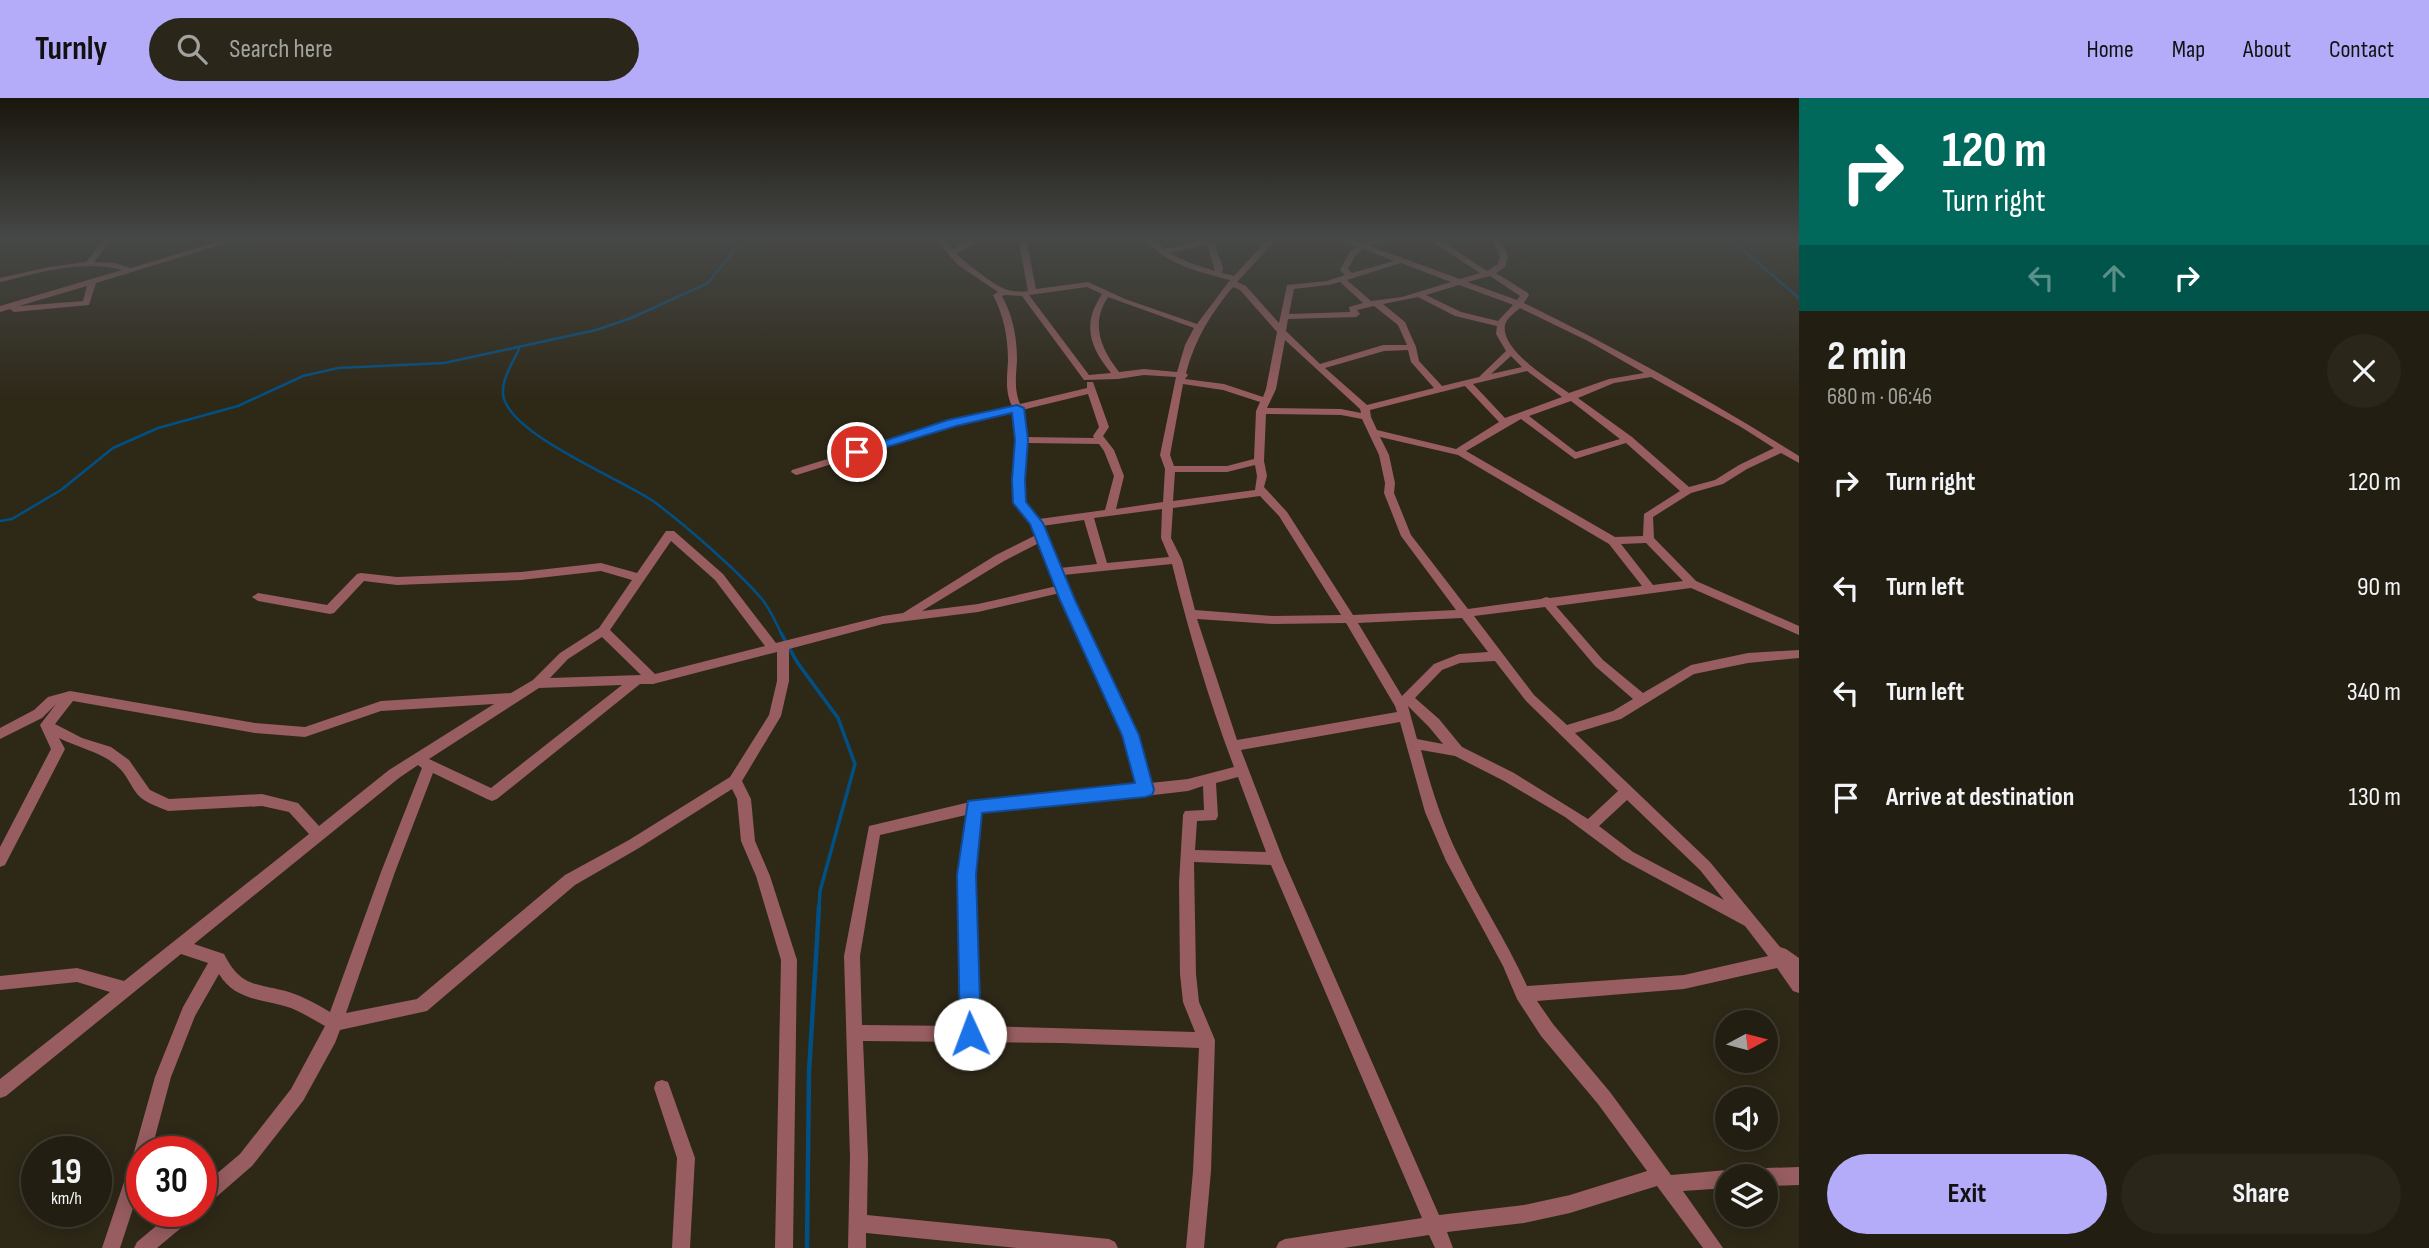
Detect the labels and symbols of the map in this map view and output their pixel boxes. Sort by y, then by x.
pin [827,422,887,482]
position arrow [933,997,1007,1071]
north arrow [1715,1010,1778,1073]
speed limit sign: 30 [126,1136,217,1227]

